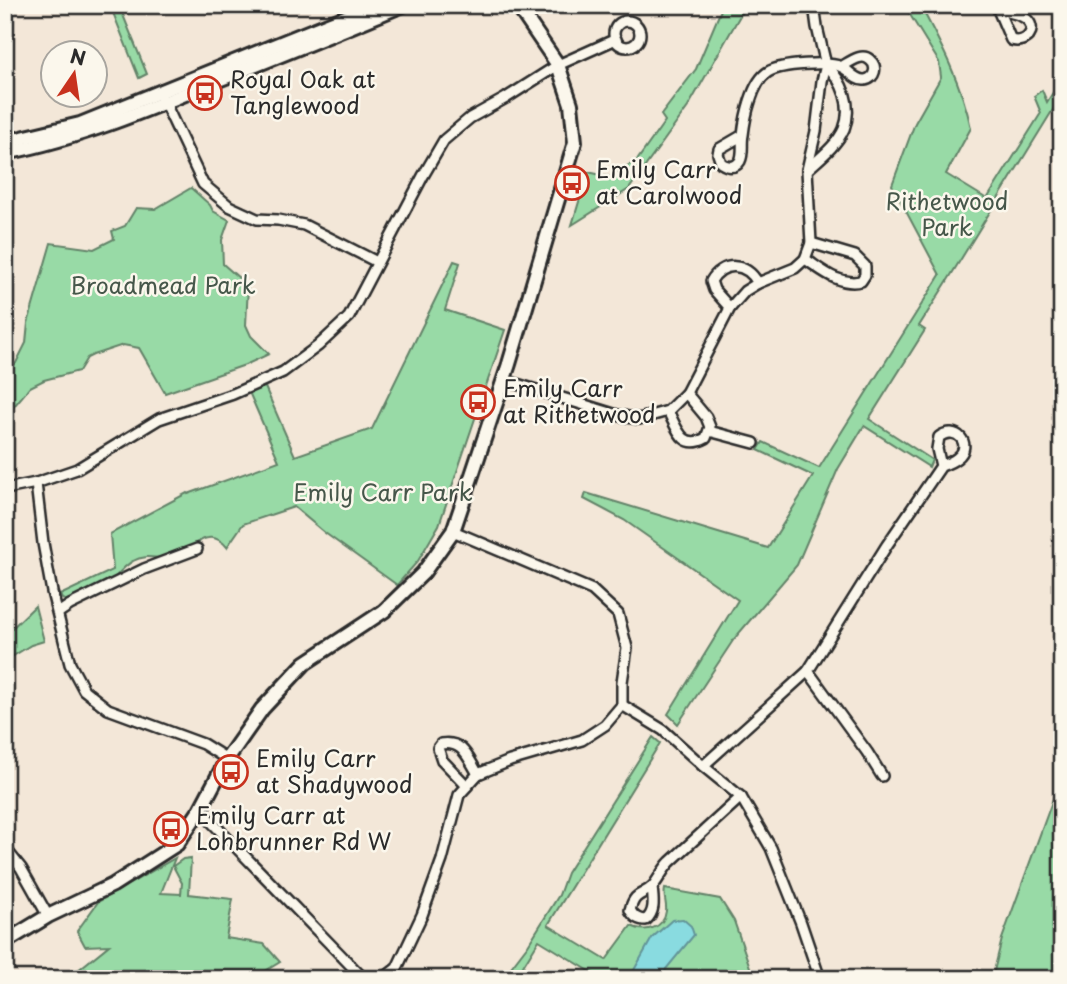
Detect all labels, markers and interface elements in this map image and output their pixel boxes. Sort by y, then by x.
north arrow [38,38,108,108]
text: N [68,41,89,72]
place label: Royal Oak at Tanglewood [230,61,375,122]
bus stop icon: Royal Oak at Tanglewood [186,74,224,112]
place label: Emily Carr at Carolwood [596,151,742,212]
bus stop icon: Emily Carr at Carolwood [553,164,591,202]
park label: Rithetwood Park [886,183,1008,244]
park label: Broadmead Park [70,267,256,302]
place label: Emily Carr at Rithetwood [503,370,656,431]
bus stop icon: Emily Carr at Rithetwood [459,383,497,421]
park label: Emily Carr Park [293,474,473,509]
place label: Emily Carr at Shadywood [256,740,413,801]
bus stop icon: Emily Carr at Shadywood [212,753,250,791]
place label: Emily Carr at Lohbrunner Rd W [196,797,391,858]
bus stop icon: Emily Carr at Lohbrunner Rd W [152,810,190,848]

